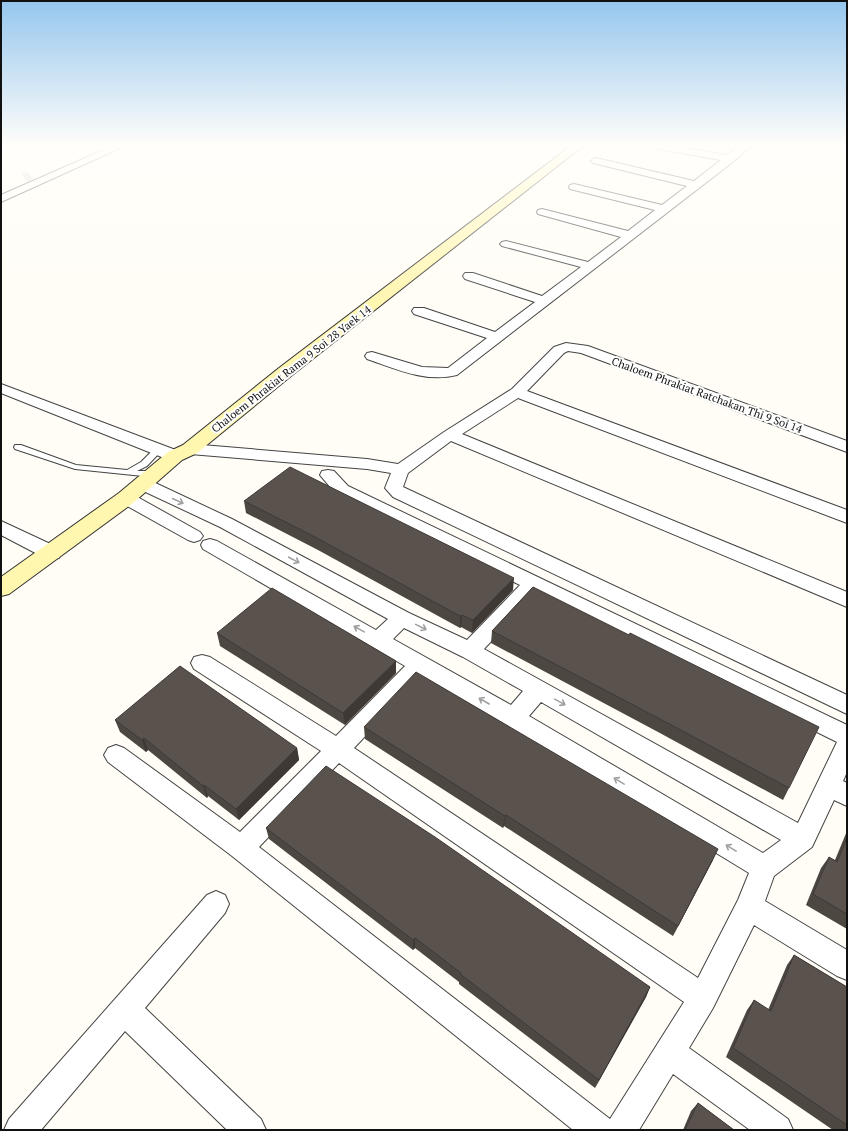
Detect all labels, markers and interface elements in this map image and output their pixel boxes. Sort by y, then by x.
street label: Chaloem Phrakiat Rama 9 Soi 28 Yaek 14 [208,302,374,436]
street label: Chaloem Phrakiat Ratchakan Thi 9 Soi 14 [610,354,804,436]
one-way arrow [172,498,184,505]
one-way arrow [288,556,300,564]
one-way arrow [353,624,365,632]
one-way arrow [415,624,427,631]
one-way arrow [478,696,490,704]
one-way arrow [554,699,566,706]
one-way arrow [613,777,625,785]
one-way arrow [726,844,737,852]

